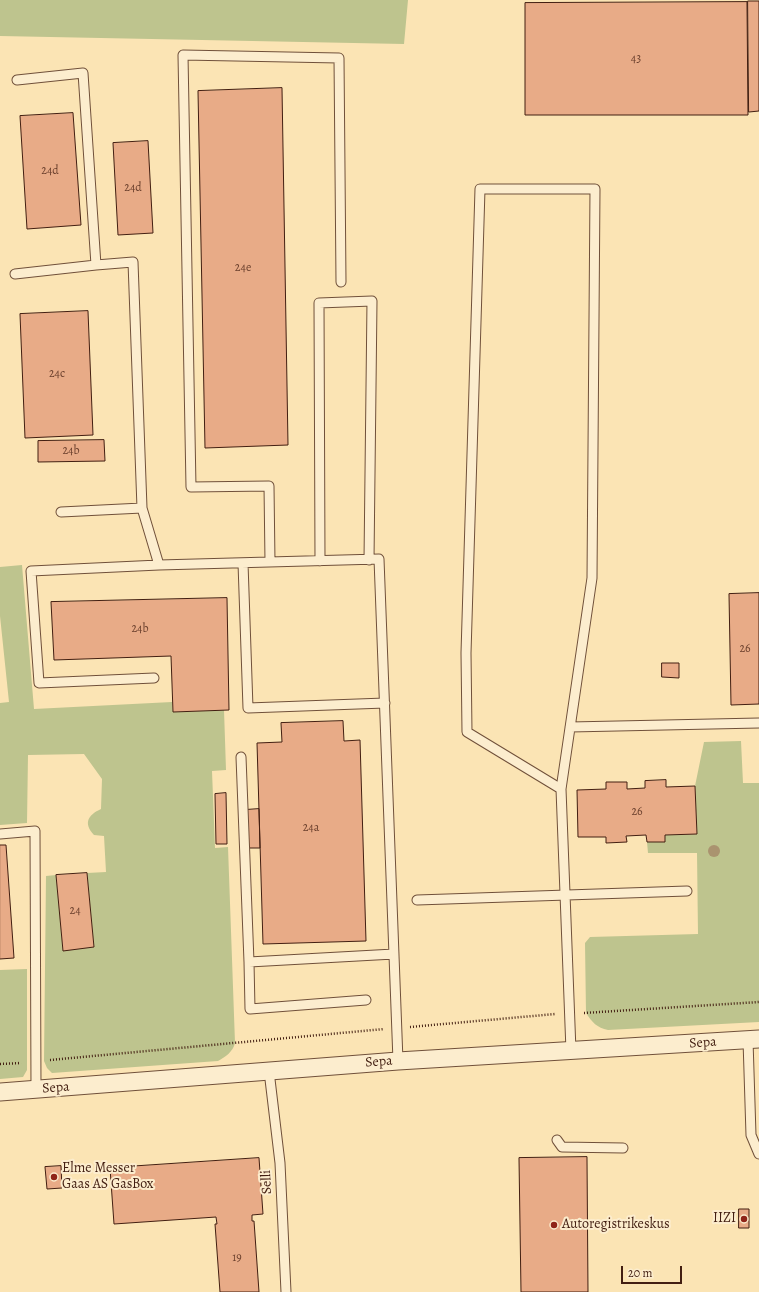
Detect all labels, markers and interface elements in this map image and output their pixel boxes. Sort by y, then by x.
house number: 43 [631,52,641,66]
house number: 24d [41,164,59,178]
house number: 24d [124,181,142,195]
house number: 24e [235,261,251,275]
house number: 24c [49,367,65,381]
house number: 24b [62,444,80,458]
house number: 24b [131,622,149,636]
house number: 26 [739,642,751,656]
house number: 26 [631,805,643,819]
house number: 24a [303,821,319,835]
house number: 24 [69,904,81,918]
street label: Sepa [689,1034,717,1052]
street label: Sepa [365,1053,393,1071]
street label: Sepa [42,1079,70,1097]
place label: Elme Messer Gaas AS GasBox [62,1161,154,1194]
street label: Selli [258,1169,276,1195]
marker: Elme Messer Gaas AS GasBox [49,1172,59,1182]
place label: IIZI [713,1211,736,1227]
marker: IIZI [739,1214,749,1224]
place label: Autoregistrikeskus [562,1217,670,1233]
marker: Autoregistrikeskus [549,1220,559,1230]
house number: 19 [232,1251,242,1265]
scale bar [623,1258,684,1284]
text: 20 m [628,1265,652,1281]

